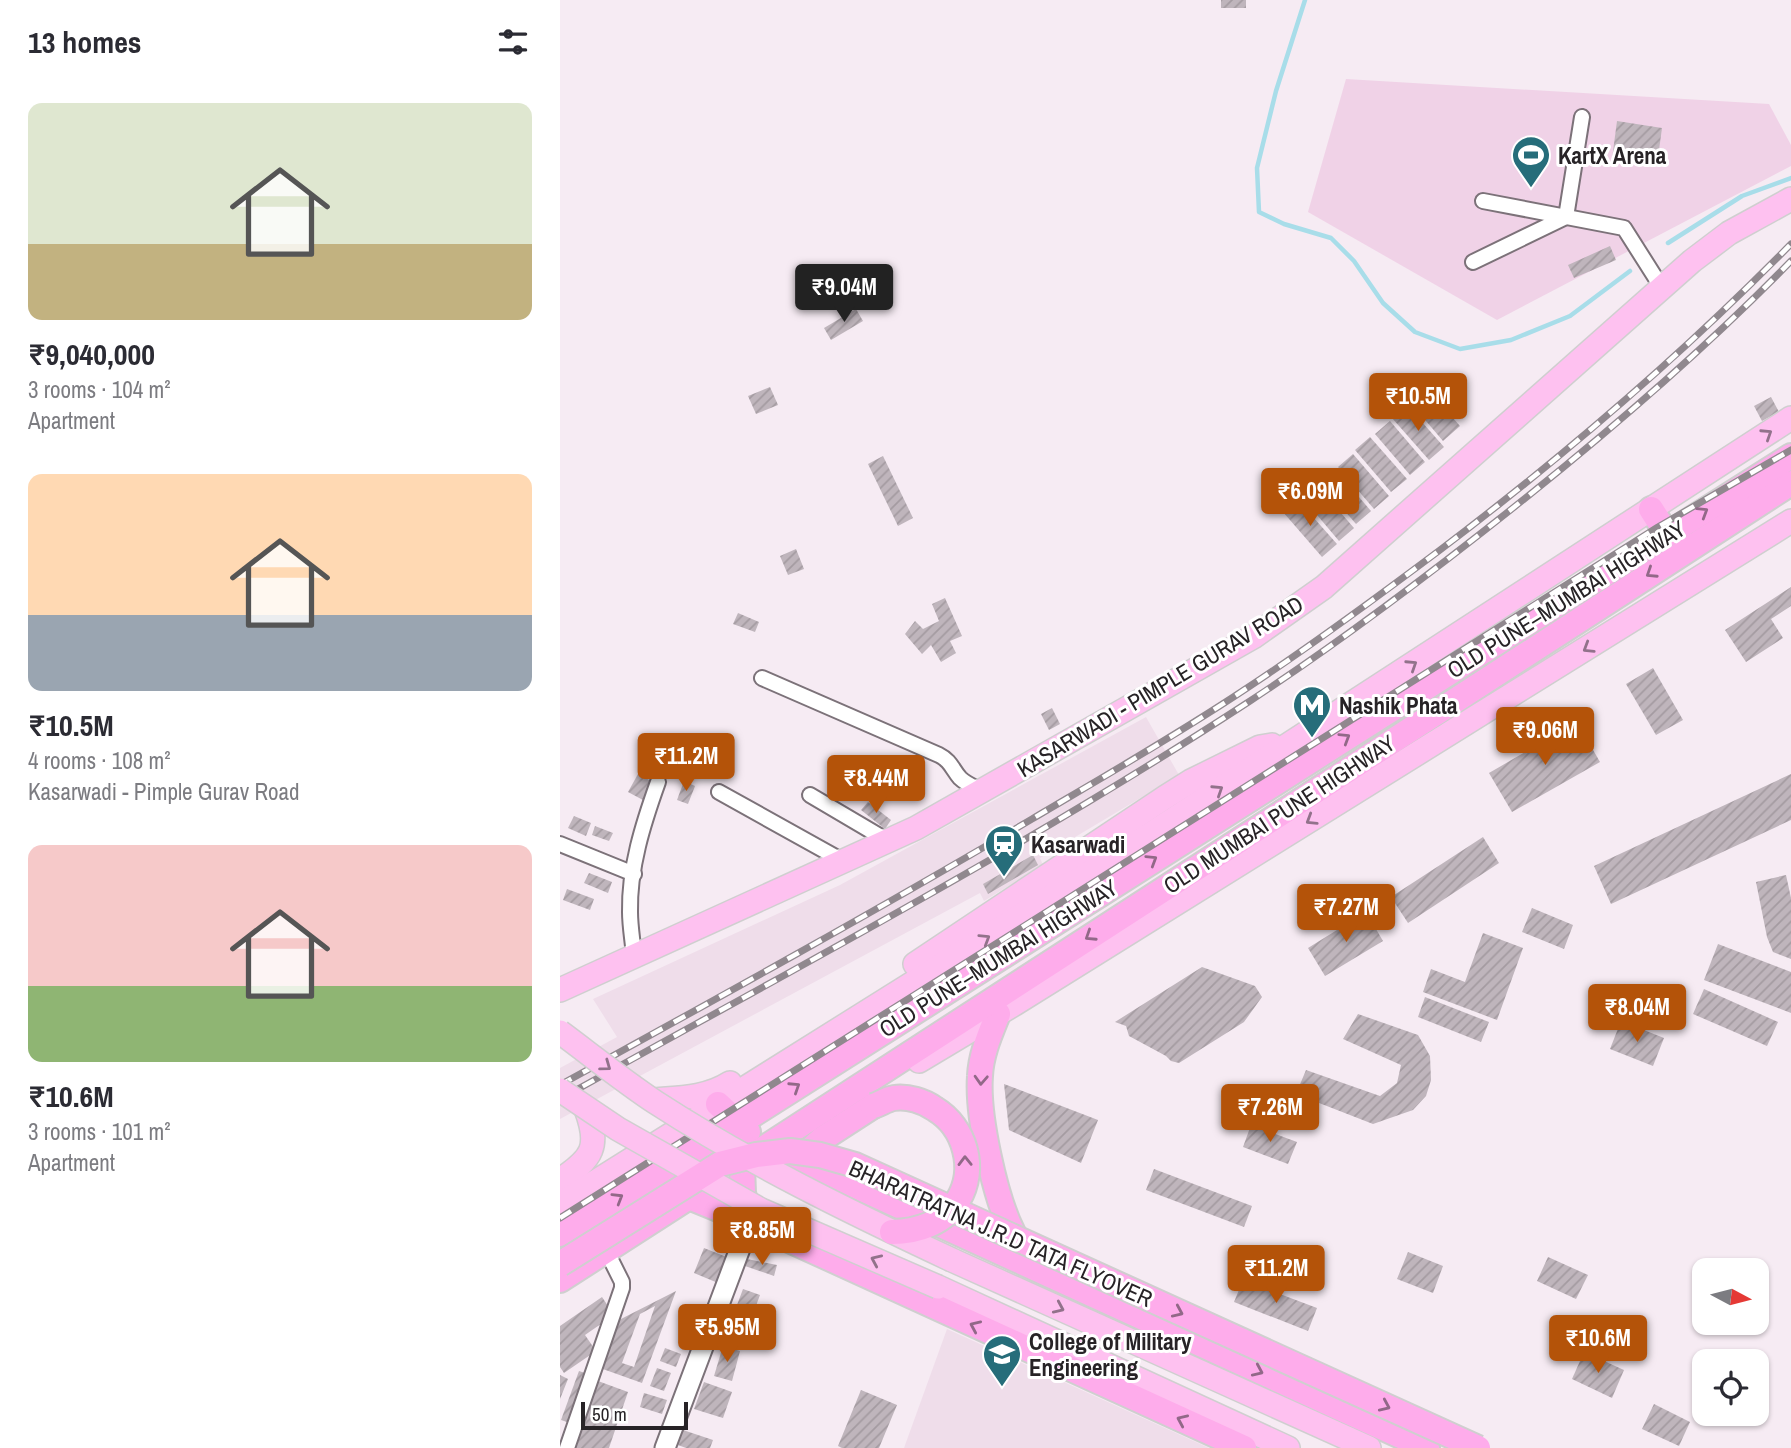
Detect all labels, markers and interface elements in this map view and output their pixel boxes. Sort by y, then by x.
text: 13 homes [28,22,142,62]
icon: filters [494,23,532,61]
sports icon: KartX Arena [1510,134,1552,189]
place label: KartX Arena [1558,140,1667,171]
icon: home [217,149,343,275]
pin: ₹9.04M [787,264,901,324]
text: ₹9.04M [811,271,877,302]
text: ₹9,040,000 [28,334,155,374]
text: 3 rooms · 104 m² [28,374,171,405]
pin: ₹10.5M [1361,374,1475,433]
text: ₹10.5M [1385,380,1451,411]
text: Apartment [28,405,115,436]
one-way arrow [1759,429,1772,442]
pin: ₹6.09M [1253,468,1367,528]
text: ₹6.09M [1277,475,1343,506]
one-way arrow [1695,508,1708,521]
street label: OLD PUNE–MUMBAI HIGHWAY [1441,513,1691,685]
icon: home [217,520,343,646]
one-way arrow [1646,565,1659,578]
street label: KASARWADI - PIMPLE GURAV ROAD [1011,588,1309,784]
one-way arrow [1582,640,1595,653]
one-way arrow [1404,660,1417,673]
metro station icon: Nashik Phata [1291,684,1333,739]
place label: Nashik Phata [1339,690,1458,721]
text: ₹10.5M [28,705,114,745]
pin: ₹9.06M [1488,708,1602,767]
text: ₹9.06M [1512,714,1578,745]
street label: OLD MUMBAI PUNE HIGHWAY [1157,727,1401,901]
pin: ₹11.2M [629,734,743,793]
one-way arrow [1337,734,1350,747]
text: ₹11.2M [654,740,718,771]
text: 4 rooms · 108 m² [28,745,171,776]
pin: ₹8.44M [819,756,933,815]
text: ₹8.44M [843,762,909,793]
text: Kasarwadi - Pimple Gurav Road [28,776,300,807]
one-way arrow [1210,786,1223,799]
one-way arrow [1306,811,1319,824]
station icon: Kasarwadi [983,823,1025,878]
place label: Kasarwadi [1031,829,1125,860]
one-way arrow [1145,855,1158,868]
street label: OLD PUNE–MUMBAI HIGHWAY [873,872,1123,1044]
pin: ₹7.27M [1289,884,1403,944]
icon: home [217,891,343,1017]
text: ₹7.27M [1313,891,1379,922]
one-way arrow [1085,928,1098,940]
one-way arrow [977,935,990,948]
pin: ₹8.04M [1580,984,1694,1044]
text: ₹8.04M [1604,991,1670,1022]
one-way arrow [598,1058,611,1070]
one-way arrow [973,1074,988,1085]
text: ₹10.6M [28,1076,114,1116]
one-way arrow [787,1082,800,1095]
pin: ₹7.26M [1213,1084,1327,1144]
text: ₹7.26M [1237,1091,1303,1122]
text: 3 rooms · 101 m² [28,1116,171,1147]
text: Apartment [28,1147,115,1178]
street label: BHARATRATNA J.R.D TATA FLYOVER [844,1152,1158,1314]
one-way arrow [958,1155,973,1166]
one-way arrow [611,1193,624,1206]
pin: ₹8.85M [705,1208,819,1267]
text: ₹8.85M [729,1214,795,1245]
pin: ₹11.2M [1219,1246,1333,1305]
text: ₹11.2M [1244,1252,1308,1283]
one-way arrow [870,1254,883,1268]
north arrow [1692,1258,1769,1335]
map controls [1692,1258,1769,1426]
one-way arrow [1052,1300,1064,1314]
pin: ₹5.95M [670,1304,784,1364]
one-way arrow [1171,1304,1183,1318]
text: ₹5.95M [694,1311,760,1342]
pin: ₹10.6M [1541,1316,1655,1375]
one-way arrow [970,1320,982,1334]
text: ₹10.6M [1565,1322,1631,1353]
place label: College of Military Engineering [1029,1326,1192,1383]
school or university icon: College of Military Engineering [981,1333,1023,1388]
button: locate [1692,1349,1769,1426]
one-way arrow [1250,1363,1263,1377]
one-way arrow [1378,1398,1390,1412]
scale bar [581,1399,688,1431]
text: 50 m [592,1401,627,1427]
one-way arrow [1177,1414,1189,1428]

